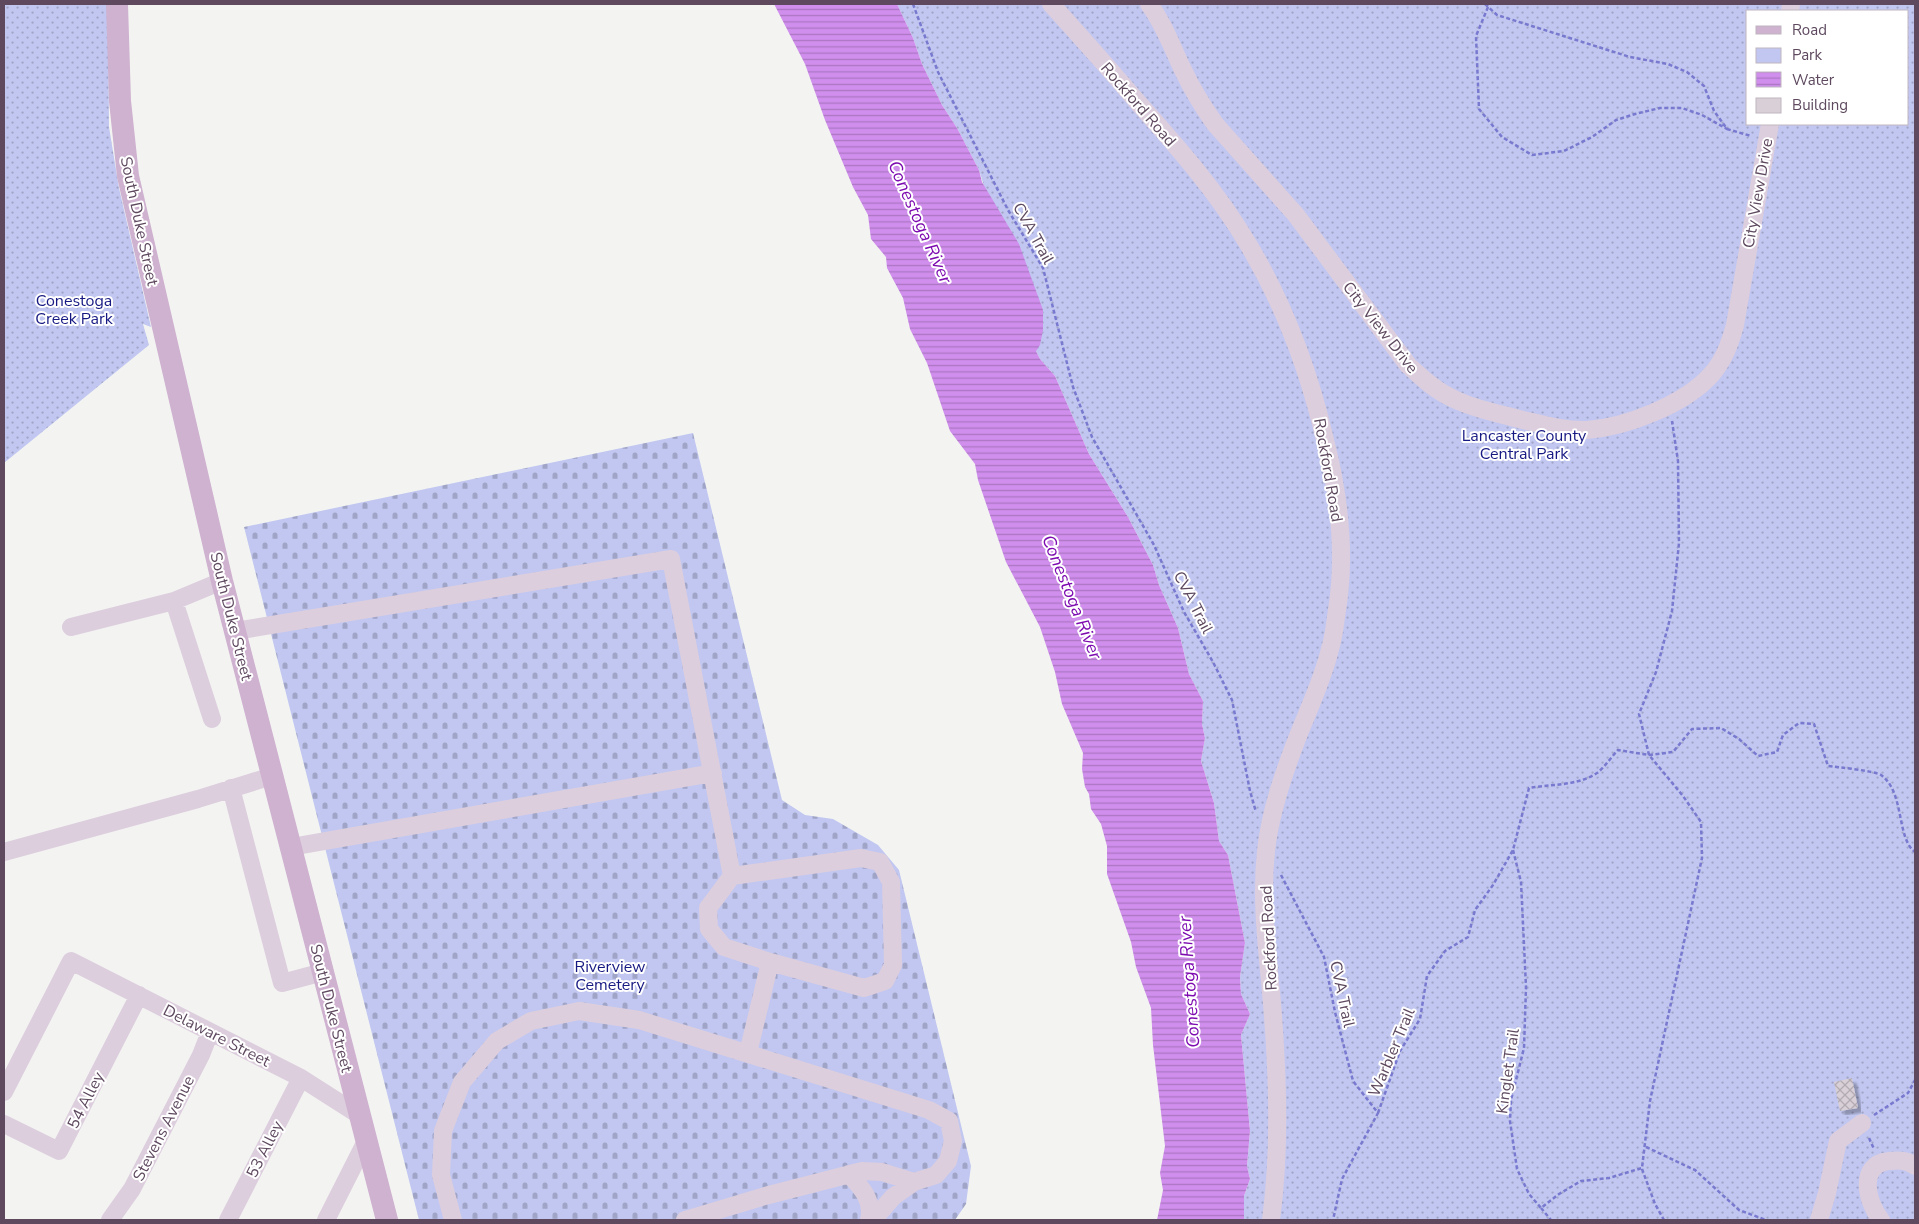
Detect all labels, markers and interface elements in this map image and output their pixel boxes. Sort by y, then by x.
legend [1746,10,1909,125]
text: Road [1792,20,1827,40]
text: Park [1792,45,1822,65]
street label: Rockford Road [1095,58,1181,152]
text: Water [1792,70,1835,90]
text: Building [1792,95,1848,115]
street label: City View Drive [1737,137,1778,250]
street label: South Duke Street [115,155,164,288]
water label: Conestoga River [882,157,958,288]
street label: CVA Trail [1007,199,1059,269]
street label: City View Drive [1337,277,1423,378]
park label: Conestoga Creek Park [35,290,114,330]
street label: Rockford Road [1308,416,1348,524]
park label: Lancaster County Central Park [1462,425,1587,465]
water label: Conestoga River [1036,531,1108,663]
street label: South Duke Street [204,550,258,683]
street label: CVA Trail [1168,567,1218,638]
street label: Rockford Road [1255,885,1283,991]
water label: Conestoga River [1172,915,1206,1049]
street label: South Duke Street [304,942,358,1075]
park label: Riverview Cemetery [574,956,646,996]
street label: CVA Trail [1324,959,1360,1030]
street label: Delaware Street [159,999,274,1072]
street label: Warbler Trail [1363,1004,1421,1100]
street label: Kinglet Trail [1491,1027,1525,1115]
street label: 54 Alley [62,1068,110,1133]
street label: Stevens Avenue [128,1072,200,1185]
street label: 53 Alley [241,1117,289,1182]

